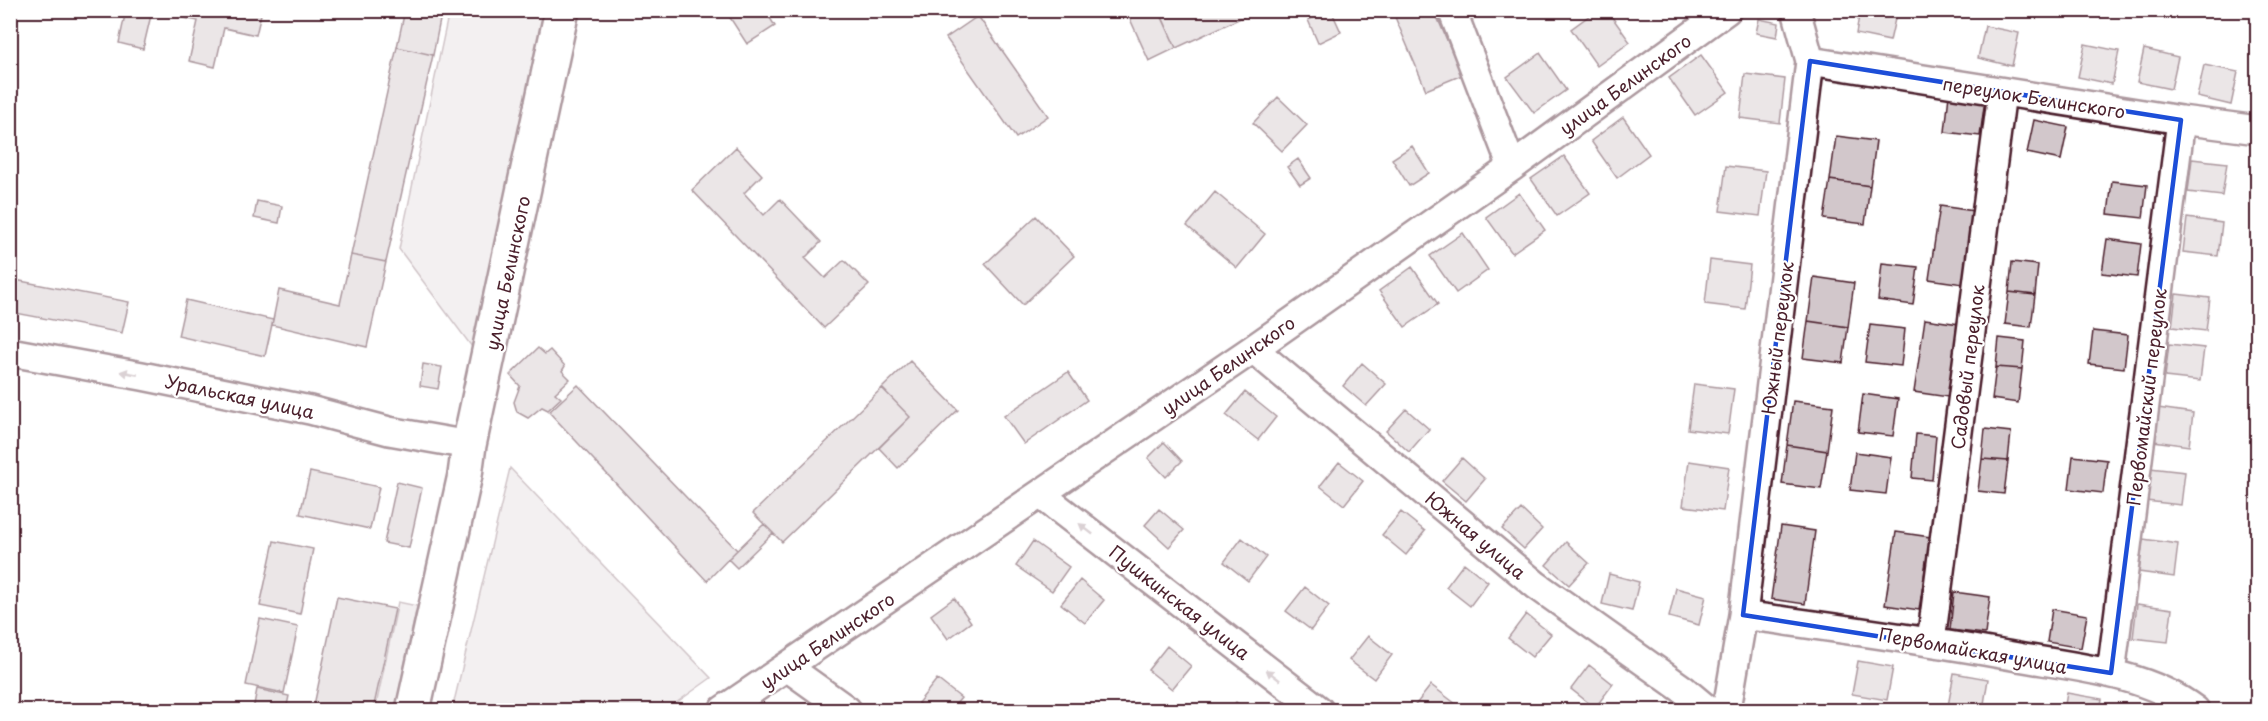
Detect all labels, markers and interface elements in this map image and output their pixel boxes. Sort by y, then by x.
street label: улица Белинского [1553,27,1697,141]
street label: переулок Белинского [1941,69,2127,125]
street label: улица Белинского [477,193,537,353]
street label: Южный переулок [1754,260,1800,416]
street label: Садовый переулок [1944,283,1991,451]
street label: Первомайский переулок [2119,286,2173,507]
street label: улица Белинского [1156,309,1300,421]
street label: Уральская улица [163,367,318,425]
one-way arrow [119,368,138,377]
street label: Южная улица [1420,485,1533,586]
one-way arrow [1078,524,1093,536]
street label: Пушкинская улица [1104,538,1257,666]
street label: улица Белинского [754,585,900,695]
street label: Первомайская улица [1877,620,2070,680]
one-way arrow [1265,668,1281,681]

